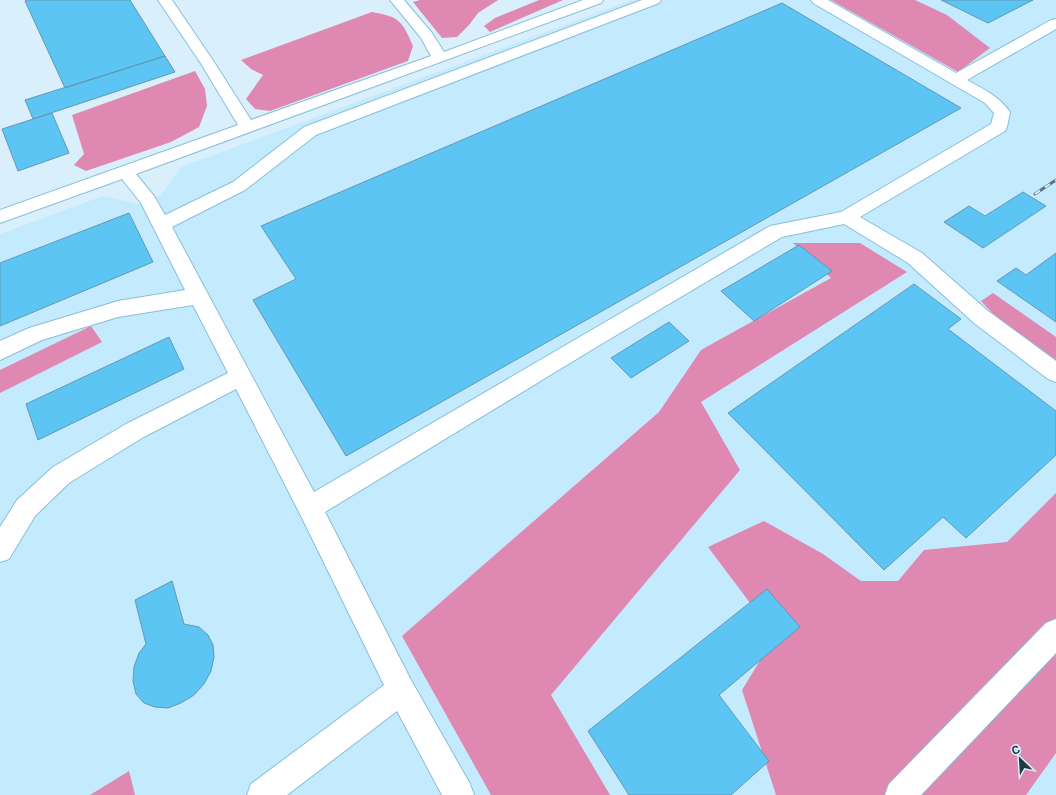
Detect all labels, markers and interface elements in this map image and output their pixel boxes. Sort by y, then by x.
north arrow [1000,739,1040,779]
text: С [1009,742,1022,758]

